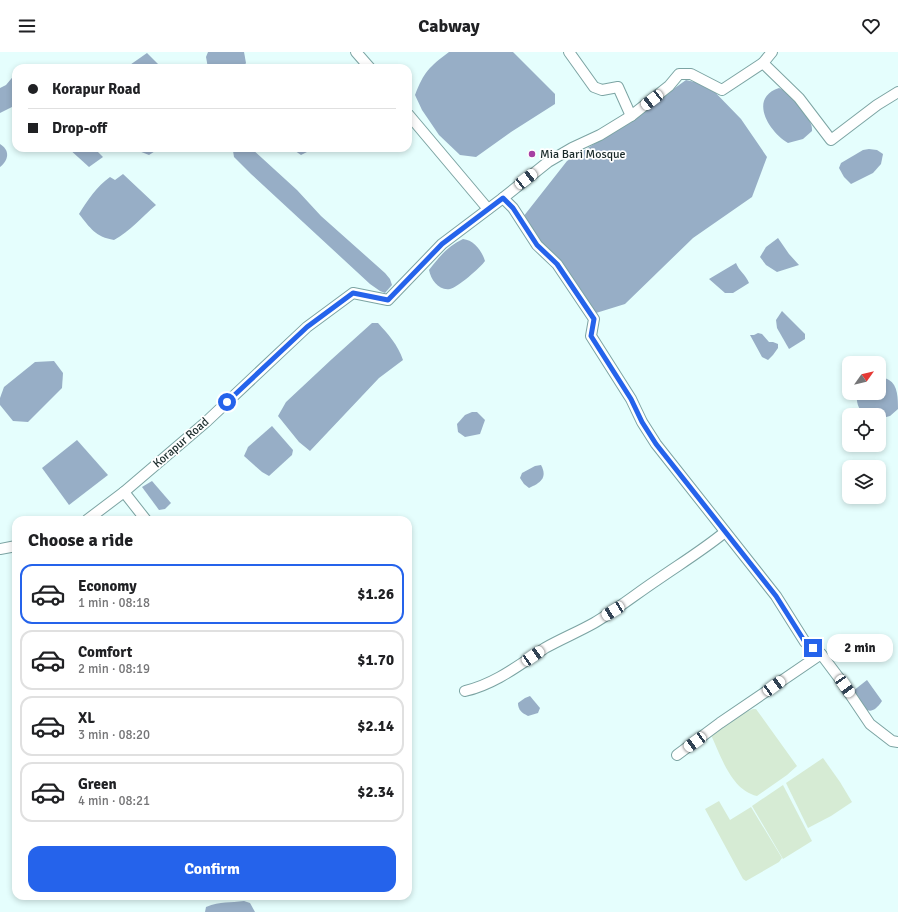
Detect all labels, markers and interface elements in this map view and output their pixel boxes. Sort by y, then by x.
icon: menu [16,15,38,37]
text: Cabway [418,15,480,37]
icon: heart [860,15,882,37]
text: Korapur Road [52,80,141,98]
car [639,88,665,112]
text: Drop-off [52,119,107,137]
place label: Mia Bari Mosque [540,147,626,162]
marker: Mia Bari Mosque [527,149,537,159]
car [513,167,539,191]
north arrow [842,356,886,400]
map controls [842,356,886,504]
route start [218,393,236,411]
button: locate [842,408,886,452]
street label: Korapur Road [150,415,212,471]
button: layers [842,460,886,504]
text: Choose a ride [28,529,133,551]
icon: car [30,576,66,612]
text: Economy [78,577,137,595]
text: $1.26 [357,585,394,603]
text: 1 min · 08:18 [78,595,150,611]
car [600,600,626,622]
callout: 2 min [827,634,893,662]
route end [804,639,822,657]
text: 2 min [844,640,876,656]
icon: car [30,642,66,678]
text: Comfort [78,643,132,661]
car [520,644,546,668]
text: $1.70 [357,651,394,669]
text: 2 min · 08:19 [78,661,150,677]
car [833,673,857,699]
car [761,674,787,698]
icon: car [30,708,66,744]
text: XL [78,709,95,727]
text: $2.14 [357,717,394,735]
text: 3 min · 08:20 [78,727,150,743]
car [682,730,708,754]
icon: car [30,774,66,810]
text: Green [78,775,117,793]
text: $2.34 [357,783,394,801]
text: 4 min · 08:21 [78,793,150,809]
button: Confirm [28,846,396,892]

